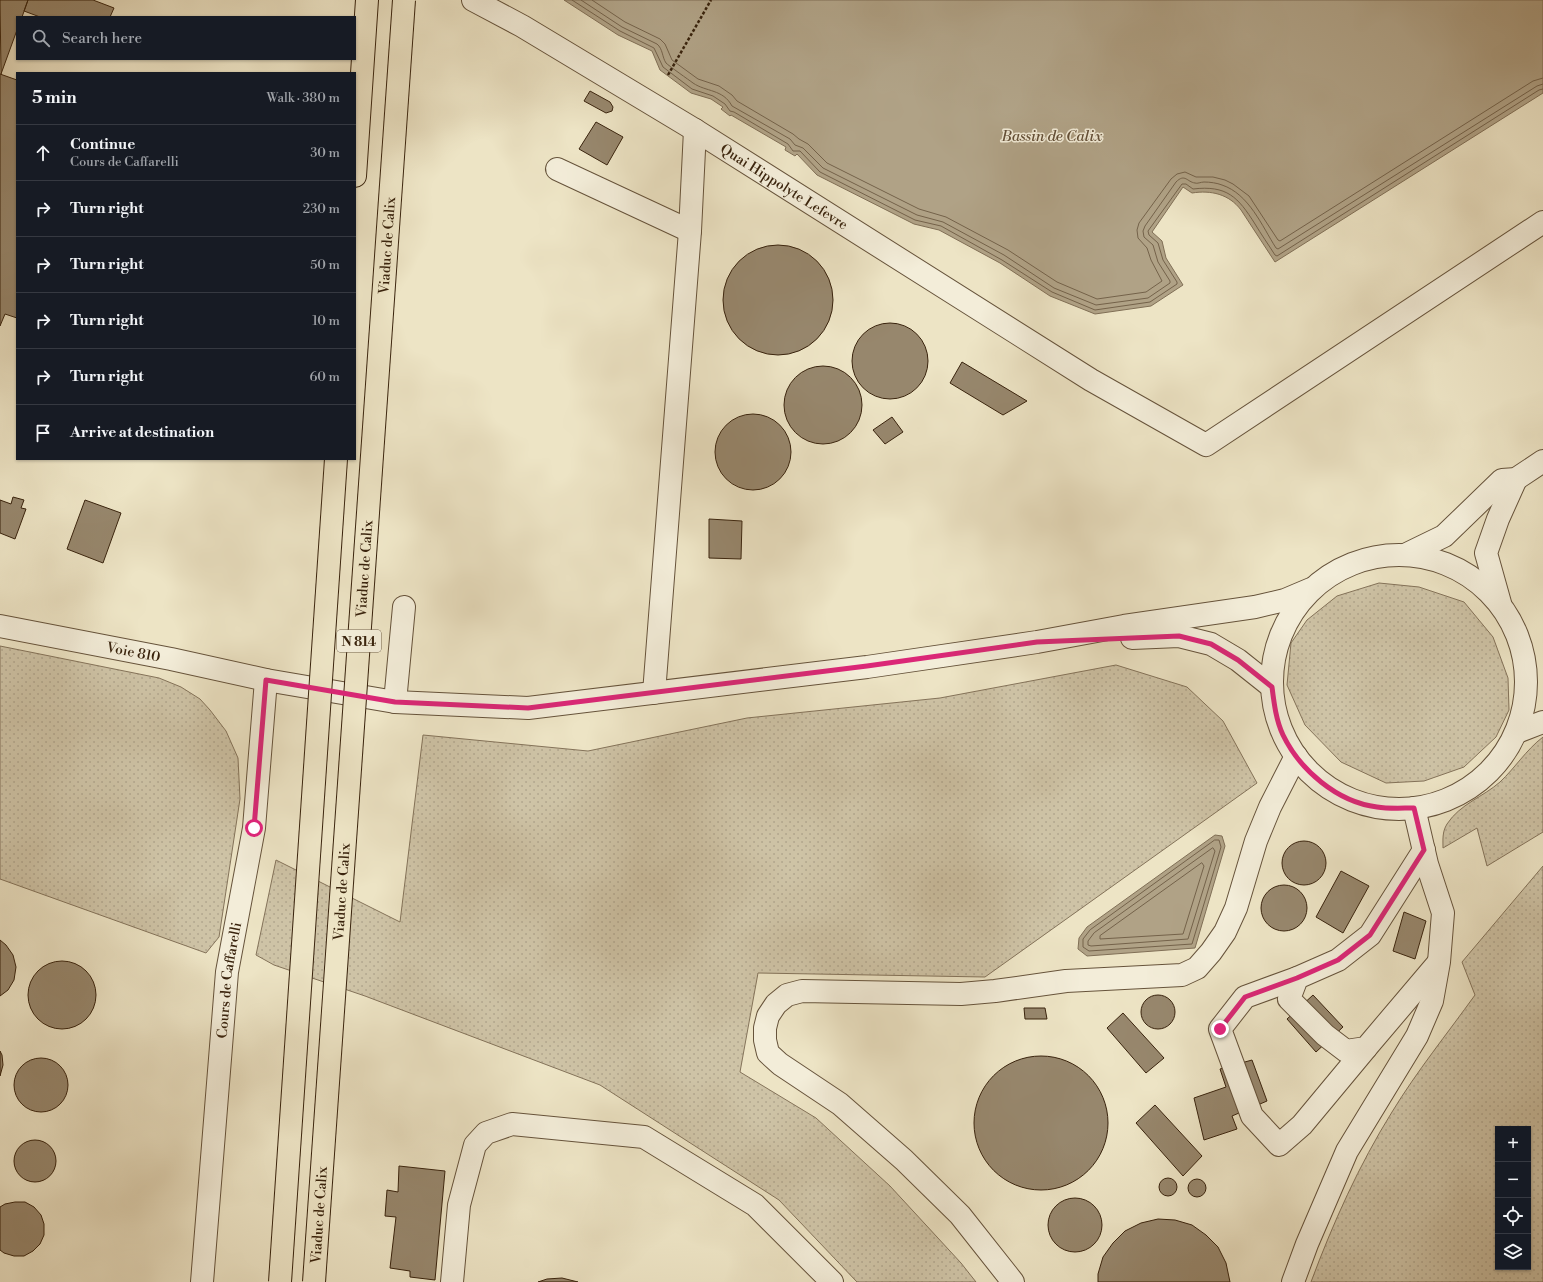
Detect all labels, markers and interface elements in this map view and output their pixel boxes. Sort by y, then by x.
search box [16,16,356,60]
icon: search [30,27,52,49]
text: Search here [62,29,142,48]
text: 5 min [32,87,77,109]
text: Walk · 380 m [266,90,340,106]
water label: Bassin de Calix [1001,127,1102,146]
text: Continue [70,135,135,154]
street label: Quai Hippolyte Lefevre [717,140,851,234]
icon: ahead [32,142,54,164]
text: 30 m [310,145,340,161]
text: Cours de Caffarelli [70,154,179,170]
street label: Viaduc de Calix [375,196,400,296]
icon: right [32,198,54,220]
text: Turn right [70,199,144,218]
text: 230 m [303,201,340,217]
icon: right [32,254,54,276]
text: Turn right [70,255,144,274]
text: 50 m [310,257,340,273]
icon: right [32,310,54,332]
text: Turn right [70,311,144,330]
text: 10 m [312,313,340,329]
icon: right [32,366,54,388]
text: Turn right [70,367,144,386]
text: 60 m [309,369,340,385]
icon: arrive [32,422,54,444]
text: Arrive at destination [70,423,214,442]
street label: Viaduc de Calix [353,519,378,619]
road number: N 814 [337,630,381,652]
street label: Voie 810 [104,639,162,667]
route start [245,819,263,837]
street label: Viaduc de Calix [330,842,355,942]
street label: Cours de Caffarelli [214,920,246,1039]
route end [1211,1020,1229,1038]
map controls [1495,1126,1531,1270]
button: + [1495,1126,1531,1162]
button: − [1495,1162,1531,1198]
street label: Viaduc de Calix [307,1165,332,1265]
button: locate [1495,1198,1531,1234]
button: layers [1495,1234,1531,1270]

